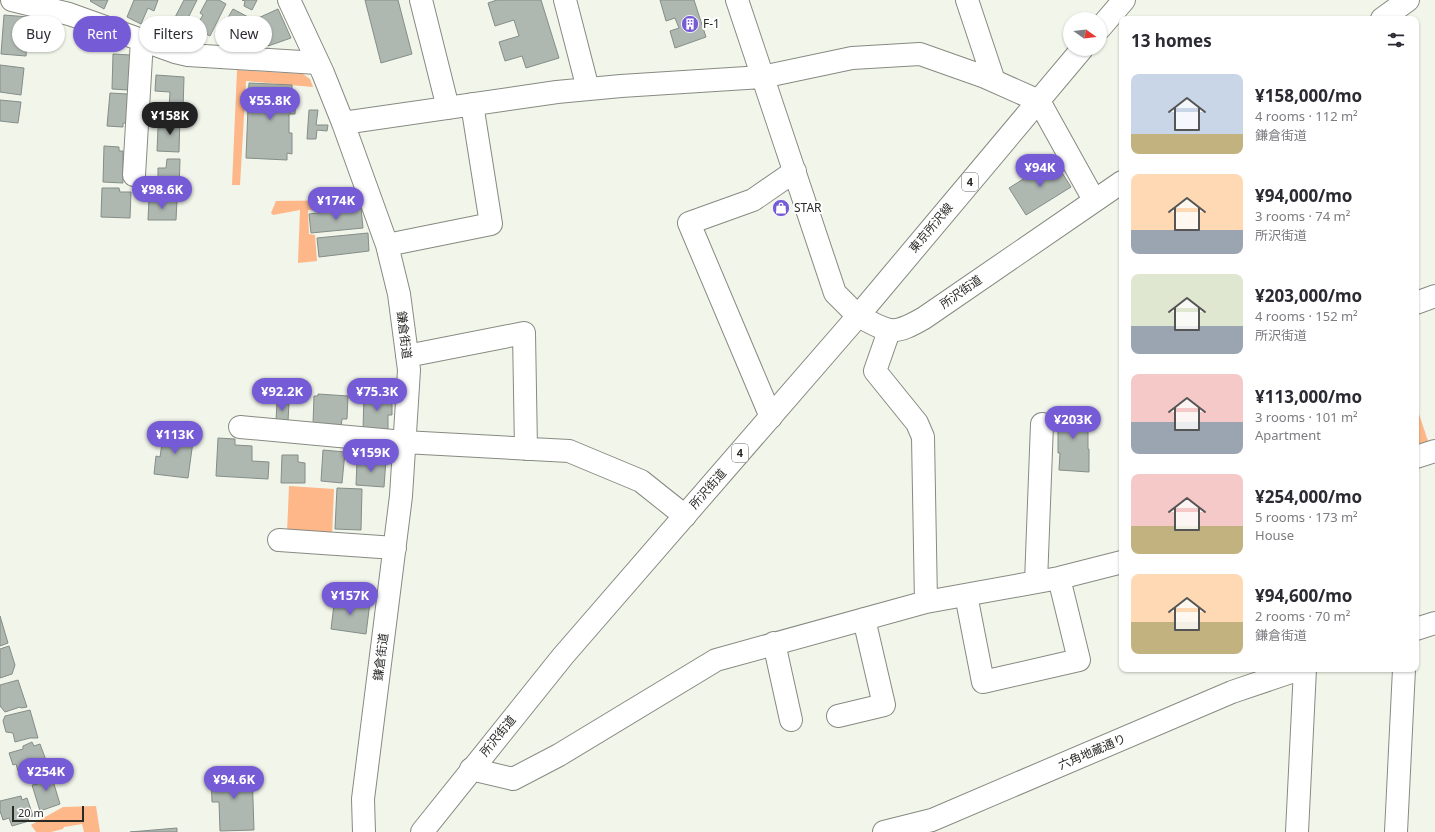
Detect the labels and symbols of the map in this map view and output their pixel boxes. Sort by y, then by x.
north arrow [1063,12,1107,56]
building icon: F-1 [680,14,700,34]
place label: F-1 [703,15,720,32]
pin: ¥55.8K [237,87,303,121]
pin: ¥158K [142,102,198,136]
pin: ¥94K [1016,154,1064,188]
road number: 4 [962,173,978,191]
pin: ¥98.6K [129,176,195,210]
pin: ¥174K [308,187,364,221]
shop icon: STAR [771,198,791,218]
place label: STAR [794,199,822,216]
street label: 東京所沢線 [905,199,956,256]
street label: 所沢街道 [936,271,985,312]
street label: 鎌倉街道 [393,310,416,360]
pin: ¥92.2K [249,378,315,412]
pin: ¥75.3K [344,378,410,412]
pin: ¥203K [1045,406,1101,440]
pin: ¥113K [147,421,203,455]
pin: ¥159K [343,439,399,473]
road number: 4 [732,444,748,462]
street label: 所沢街道 [685,465,730,512]
pin: ¥157K [322,582,378,616]
street label: 鎌倉街道 [369,632,392,682]
street label: 所沢街道 [476,712,519,760]
street label: 六角地蔵通り [1055,730,1128,773]
pin: ¥254K [18,758,74,792]
pin: ¥94.6K [201,766,267,800]
scale bar [12,804,84,823]

